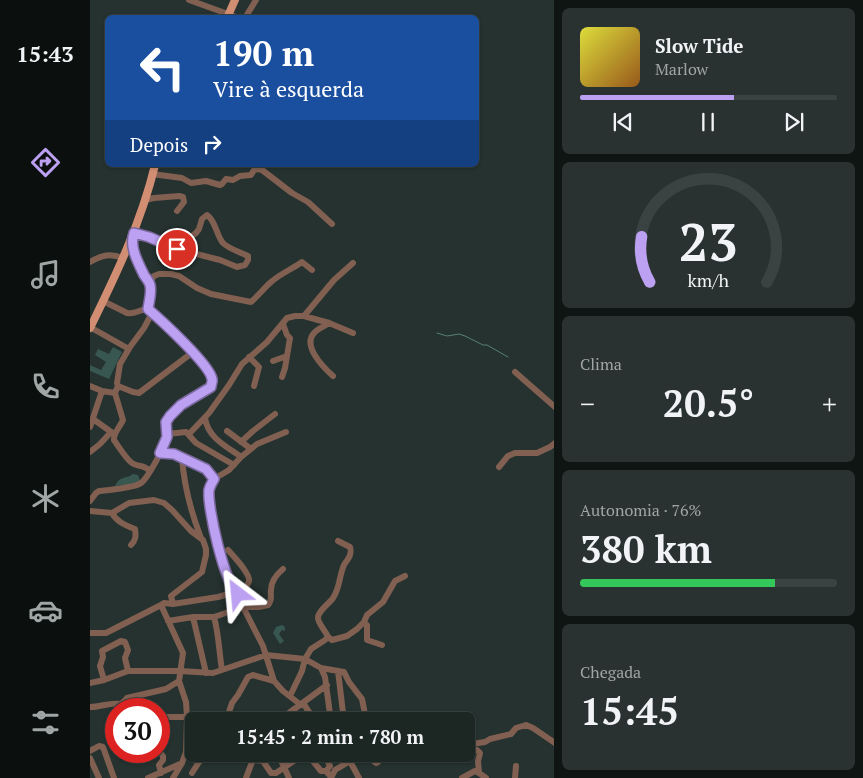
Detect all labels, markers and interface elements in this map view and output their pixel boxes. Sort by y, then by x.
text: 190 m [213,30,314,76]
text: Slow Tide [655,33,744,58]
icon: left [130,35,195,100]
text: 15:43 [16,39,74,68]
text: Marlow [655,58,708,80]
text: Vire à esquerda [213,74,364,103]
icon: previous [609,108,637,136]
icon: pause [694,108,722,136]
icon: next [780,108,808,136]
icon: right [198,130,226,158]
text: Depois [130,132,188,157]
icon: directions [28,145,63,180]
text: 23 [679,207,738,276]
pin [156,228,198,270]
icon: arrive [163,235,191,263]
icon: music [28,257,63,292]
text: km/h [688,268,730,292]
text: Clima [580,353,622,375]
icon: phone [28,369,63,404]
text: 20.5° [663,378,754,428]
text: − [580,385,595,422]
text: + [822,385,837,422]
icon: climate [28,481,63,516]
text: Autonomia · 76% [580,499,702,521]
text: 380 km [580,524,712,574]
position arrow [211,567,263,619]
icon: car [28,593,63,628]
text: Chegada [580,661,641,683]
text: 15:45 [580,686,679,736]
speed limit sign: 30 [105,698,170,763]
icon: filters [28,705,63,740]
text: 15:45 · 2 min · 780 m [236,724,424,749]

